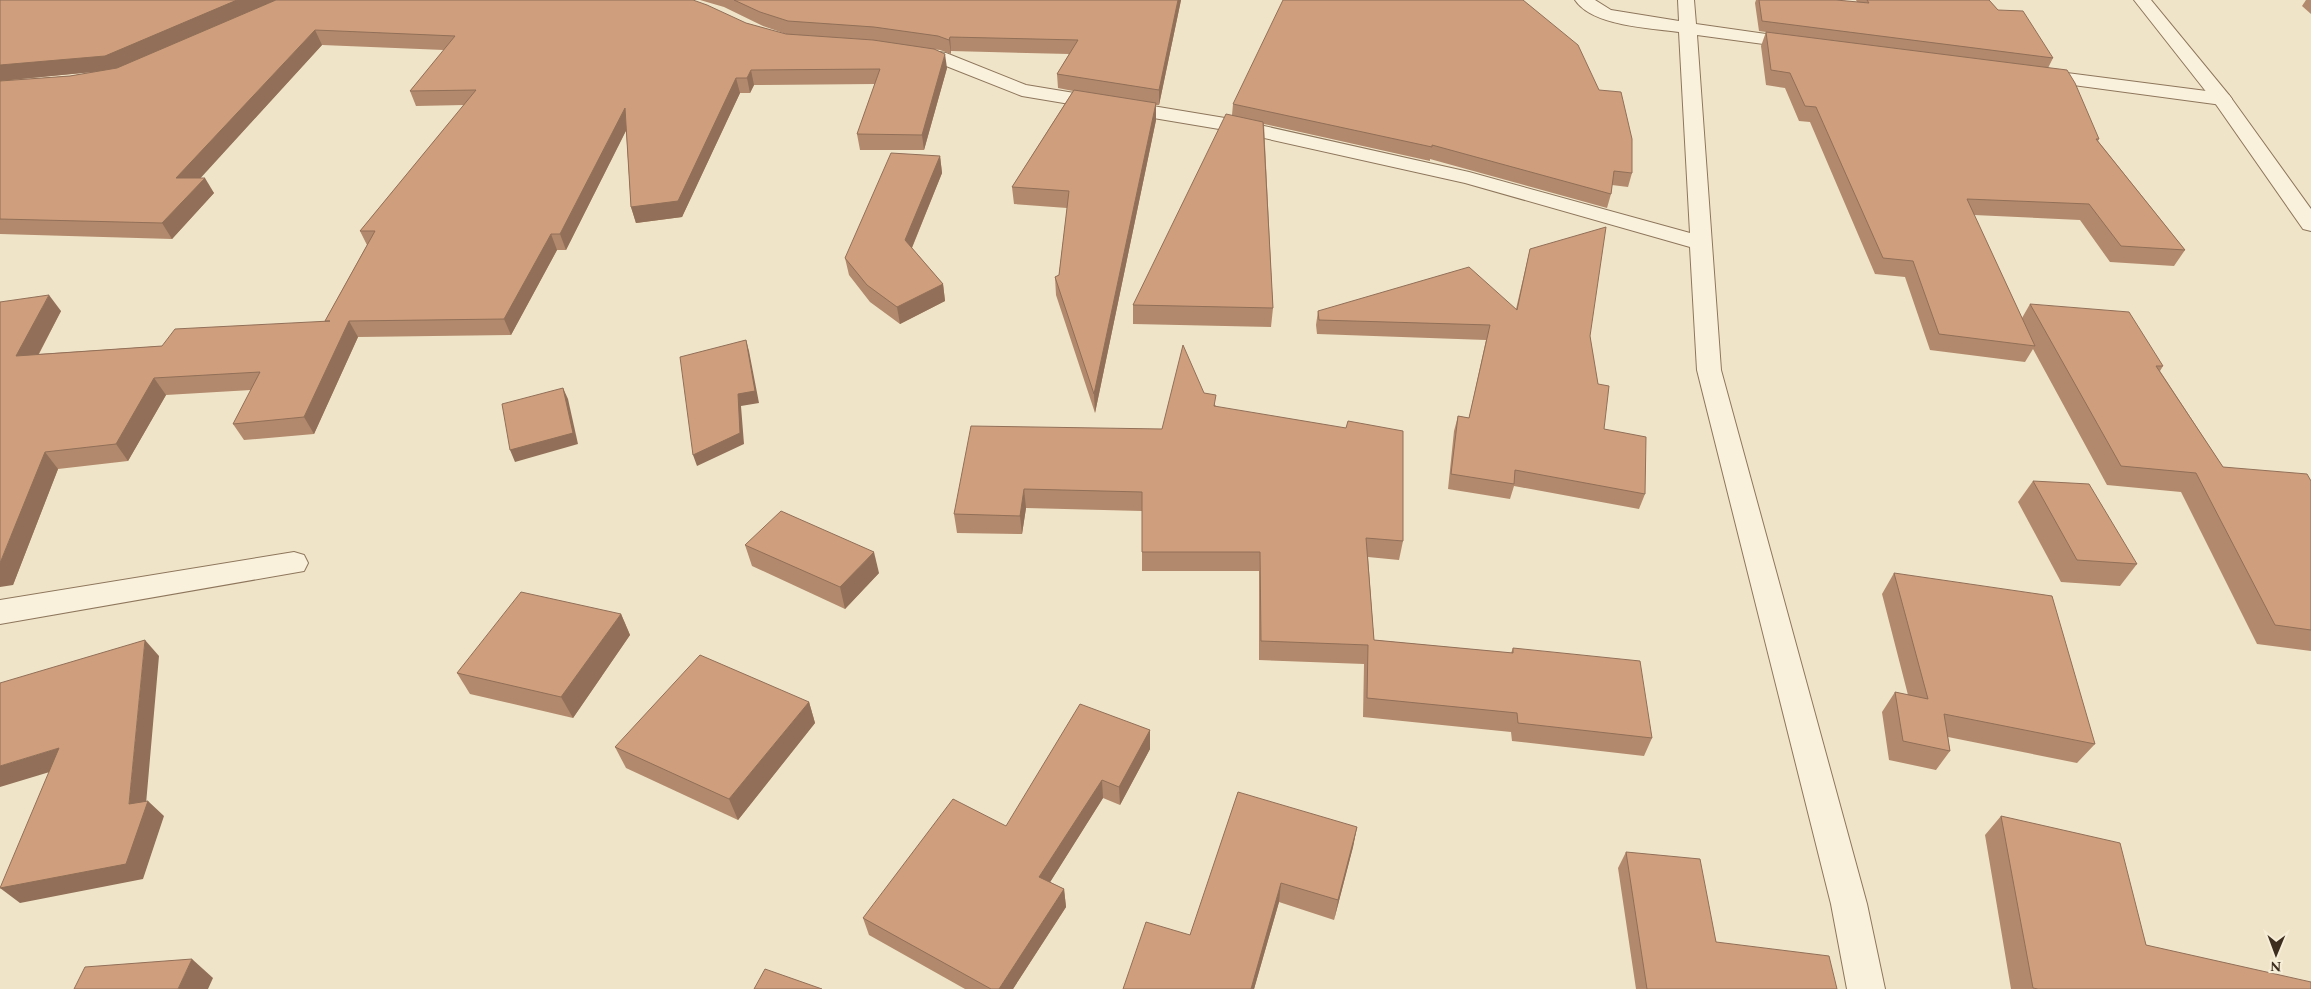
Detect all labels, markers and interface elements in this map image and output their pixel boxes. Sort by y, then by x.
north arrow [2251,929,2301,979]
text: N [2270,956,2282,977]

